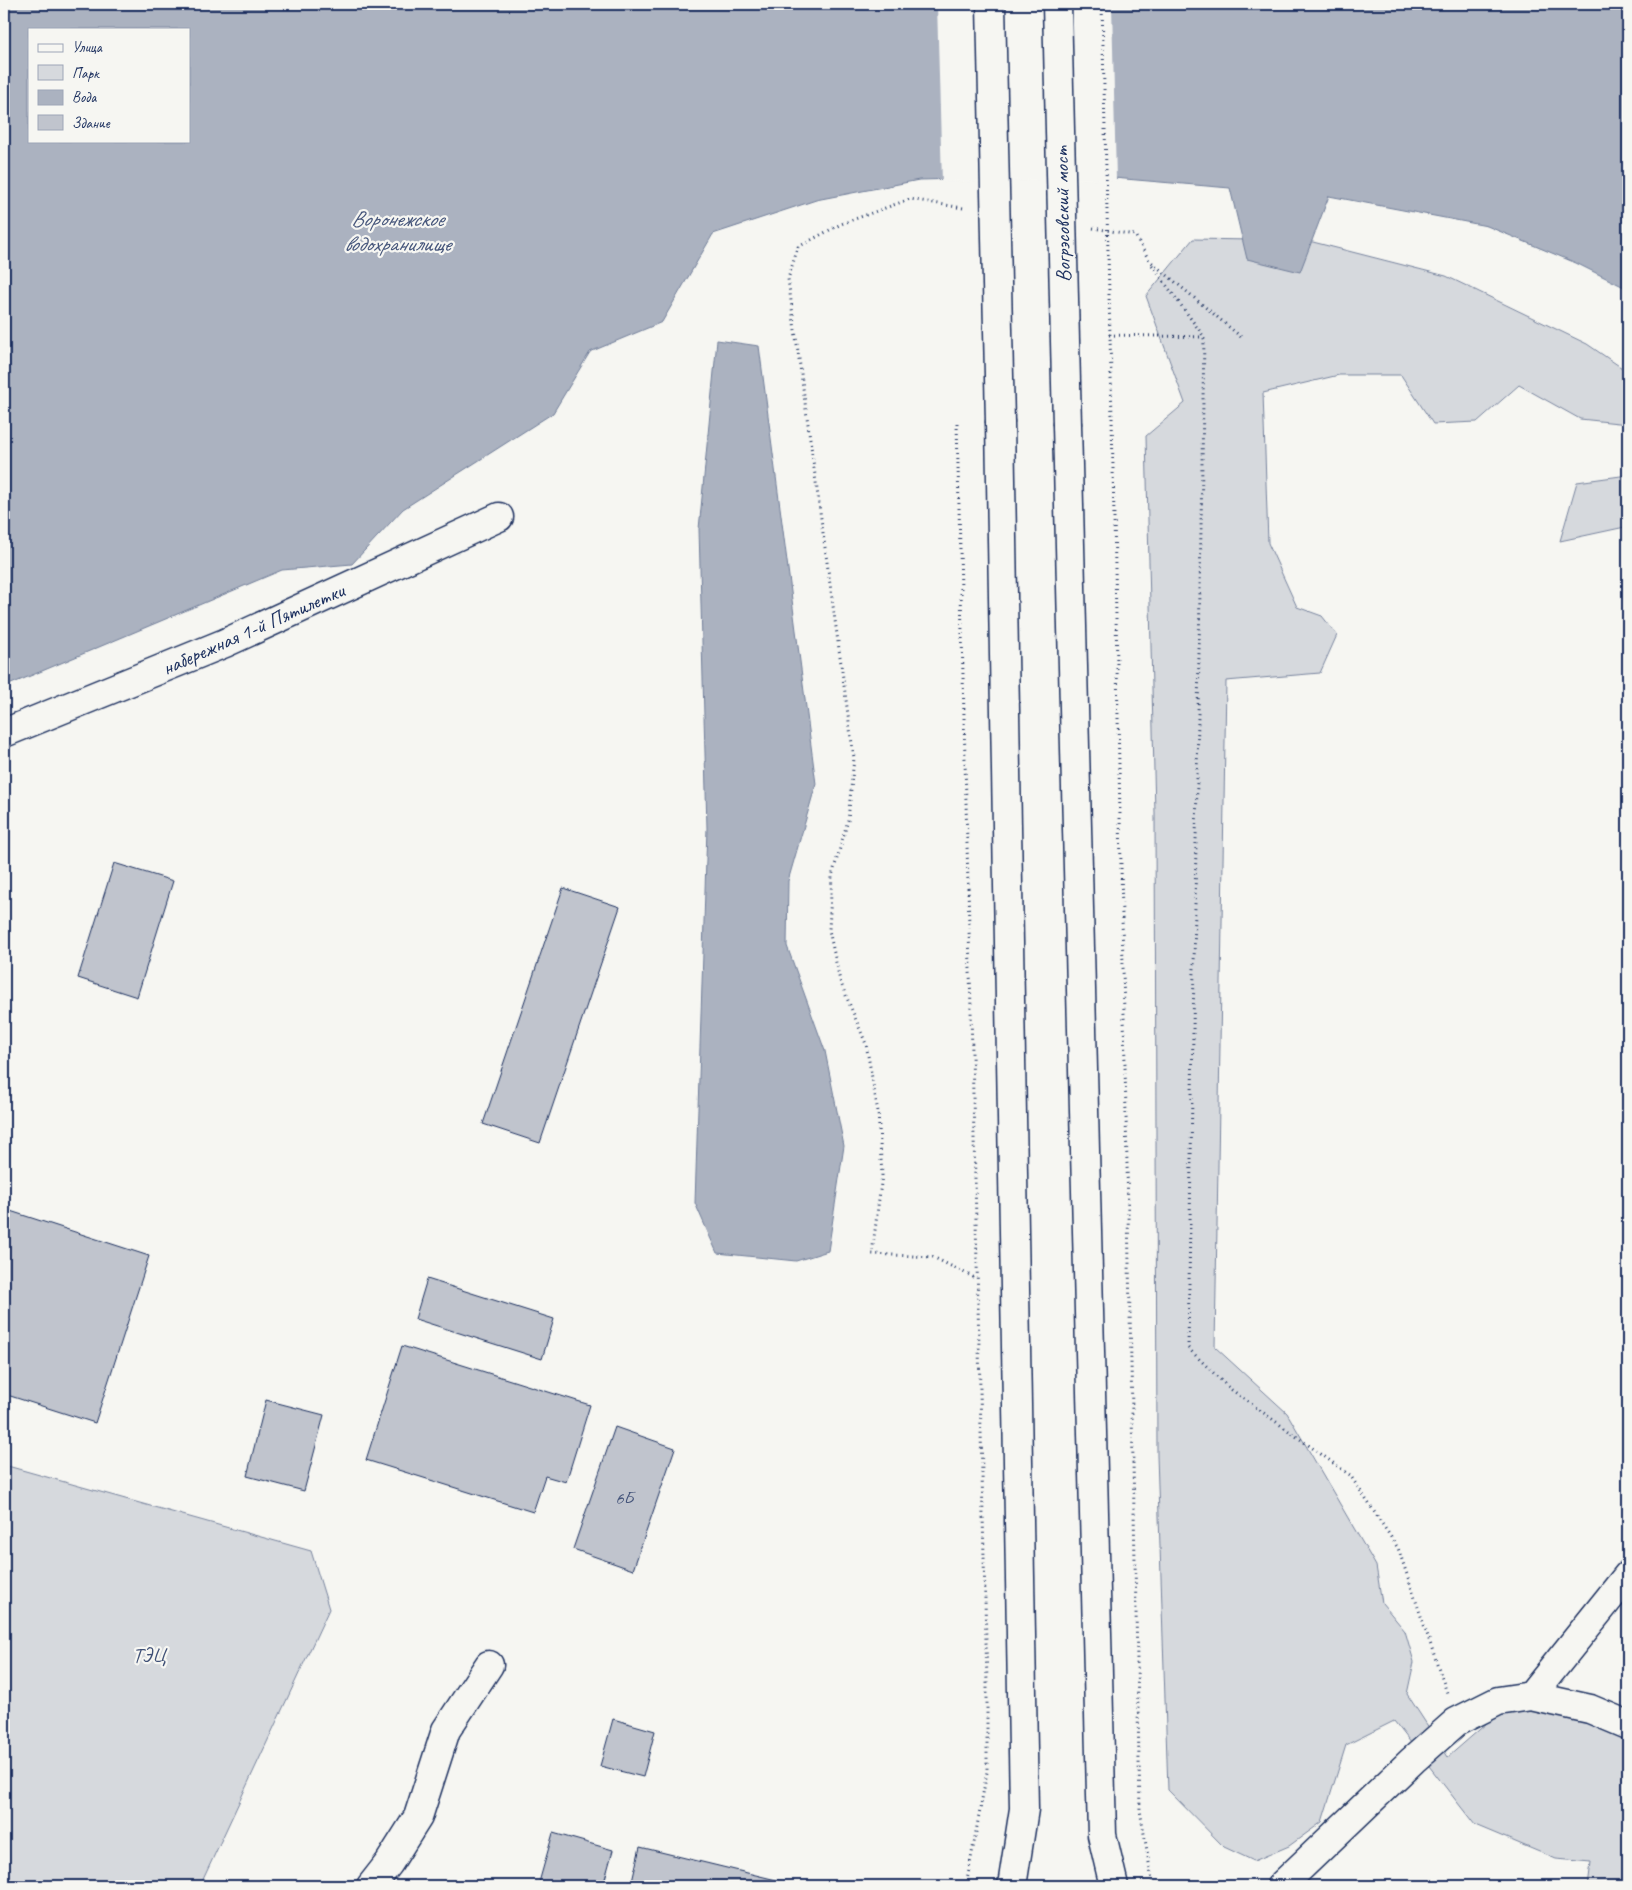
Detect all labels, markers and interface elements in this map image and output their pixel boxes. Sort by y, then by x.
legend [28,28,190,142]
text: Улица [72,38,103,57]
text: Парк [72,64,100,83]
text: Вода [72,88,97,107]
text: Здание [72,114,111,133]
street label: Вогрэсовский мост [1048,145,1076,282]
water label: Воронежское водохранилище [344,205,453,258]
street label: набережная 1-й Пятилетки [158,577,349,681]
house number: 6Б [615,1486,636,1510]
park label: ТЭЦ [132,1642,168,1668]

